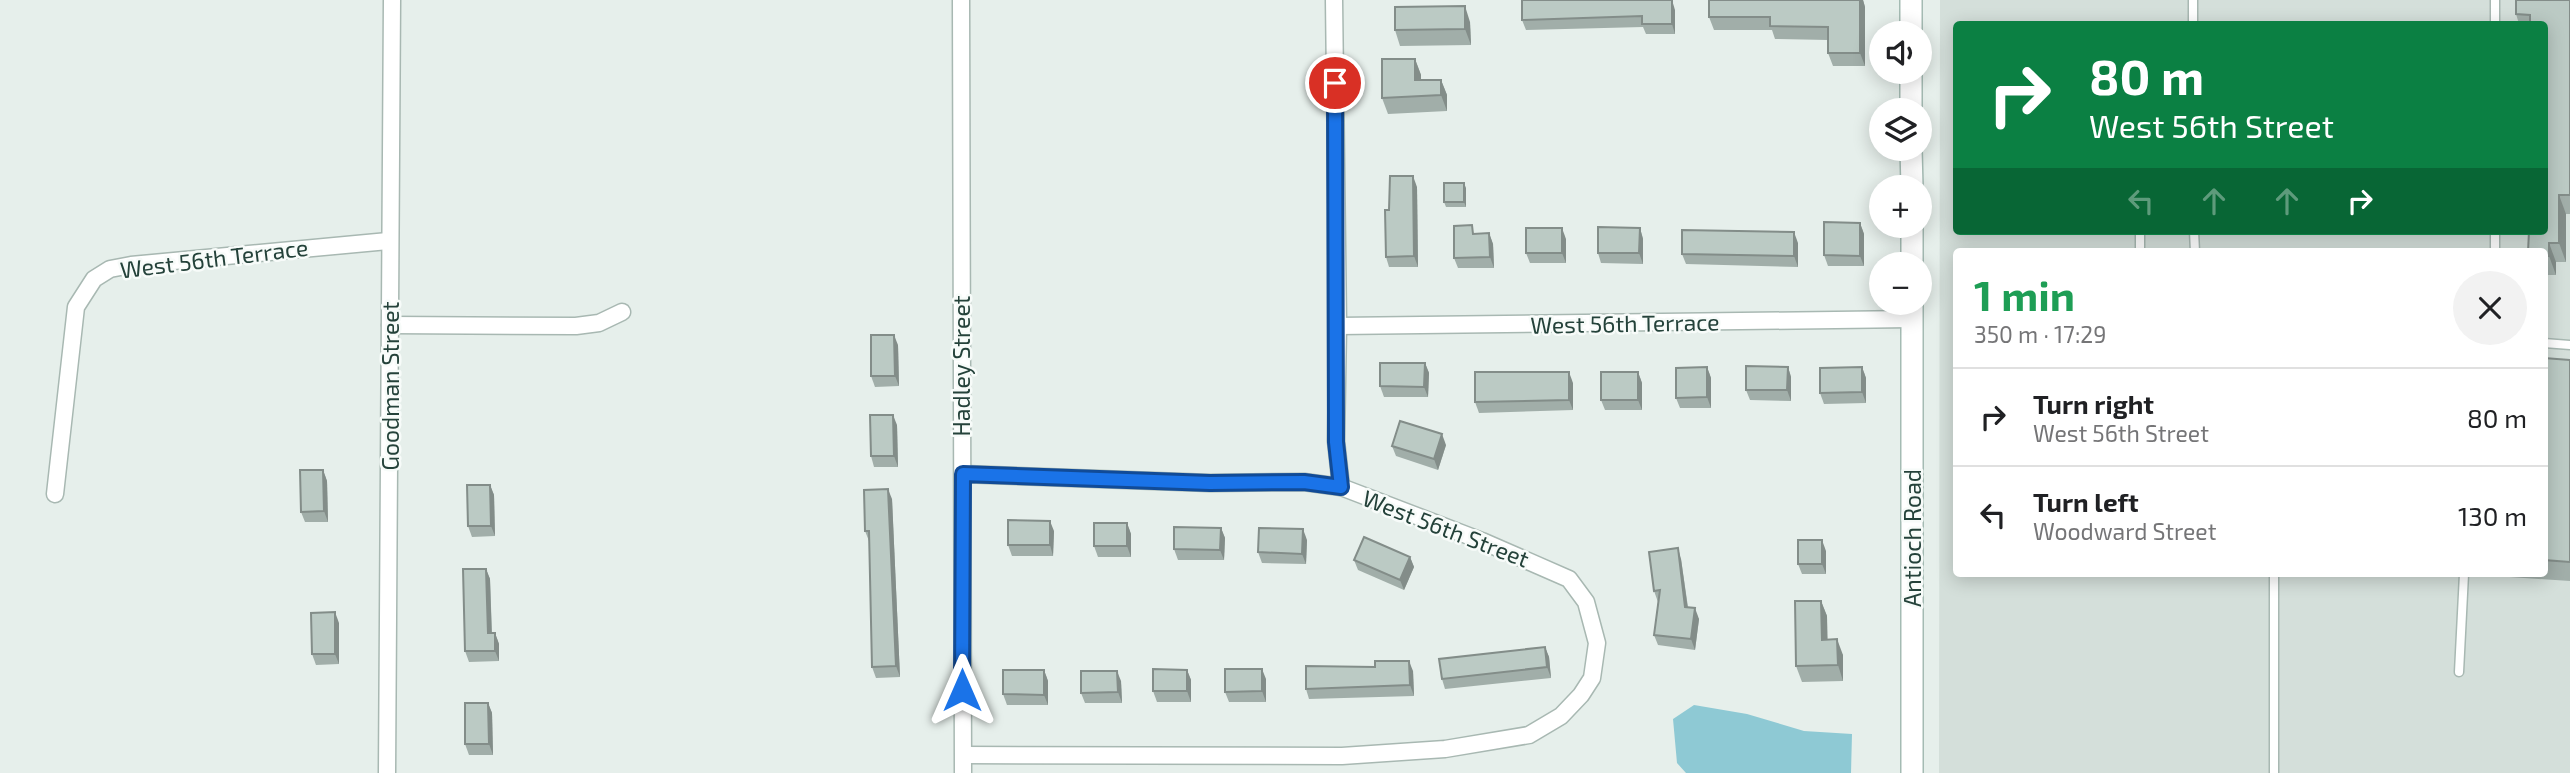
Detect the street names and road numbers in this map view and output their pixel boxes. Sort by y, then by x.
street label: West 56th Terrace [118,233,310,283]
street label: Hadley Street [947,295,975,437]
street label: Goodman Street [376,301,404,470]
street label: West 56th Terrace [1530,307,1720,339]
street label: Antioch Road [1898,469,1926,607]
street label: West 56th Street [1359,483,1533,573]

